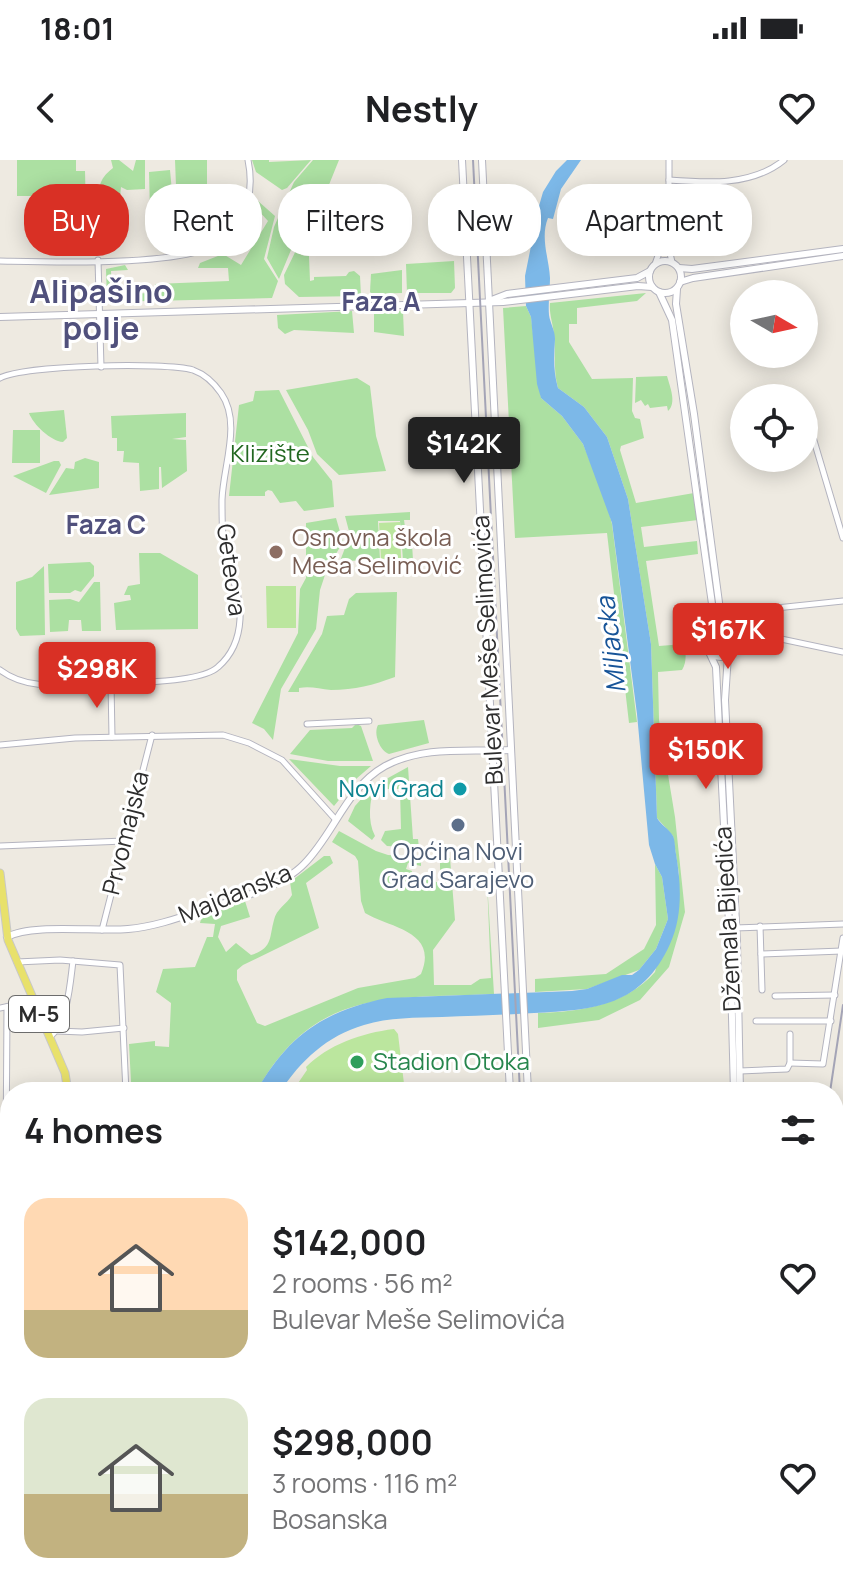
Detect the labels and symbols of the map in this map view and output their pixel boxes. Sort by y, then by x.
district label: Alipašino polje [29,269,173,350]
north arrow [730,280,818,368]
district label: Faza A [342,283,420,319]
pin: $142K [408,417,520,485]
park label: Klizište [230,436,310,469]
district label: Faza C [66,506,146,542]
street label: Bulevar Meše Selimovića [463,514,510,786]
place label: Osnovna škola Meša Selimović [292,520,462,581]
street label: Geteova [210,522,255,618]
marker: Osnovna škola Meša Selimović [267,543,285,561]
water label: Miljacka [586,593,634,695]
pin: $167K [672,603,784,671]
pin: $298K [41,642,153,710]
pin: $150K [650,723,762,791]
street label: Prvomajska [93,767,156,898]
place label: Novi Grad [339,771,444,804]
marker: Novi Grad [451,780,469,798]
marker: Općina Novi Grad Sarajevo [449,816,467,834]
street label: Džemala Bijedića [705,826,748,1013]
place label: Općina Novi Grad Sarajevo [382,834,534,895]
street label: Majdanska [173,855,296,930]
road number: M-5 [9,996,69,1032]
place label: Stadion Otoka [373,1044,530,1077]
marker: Stadion Otoka [348,1053,366,1071]

